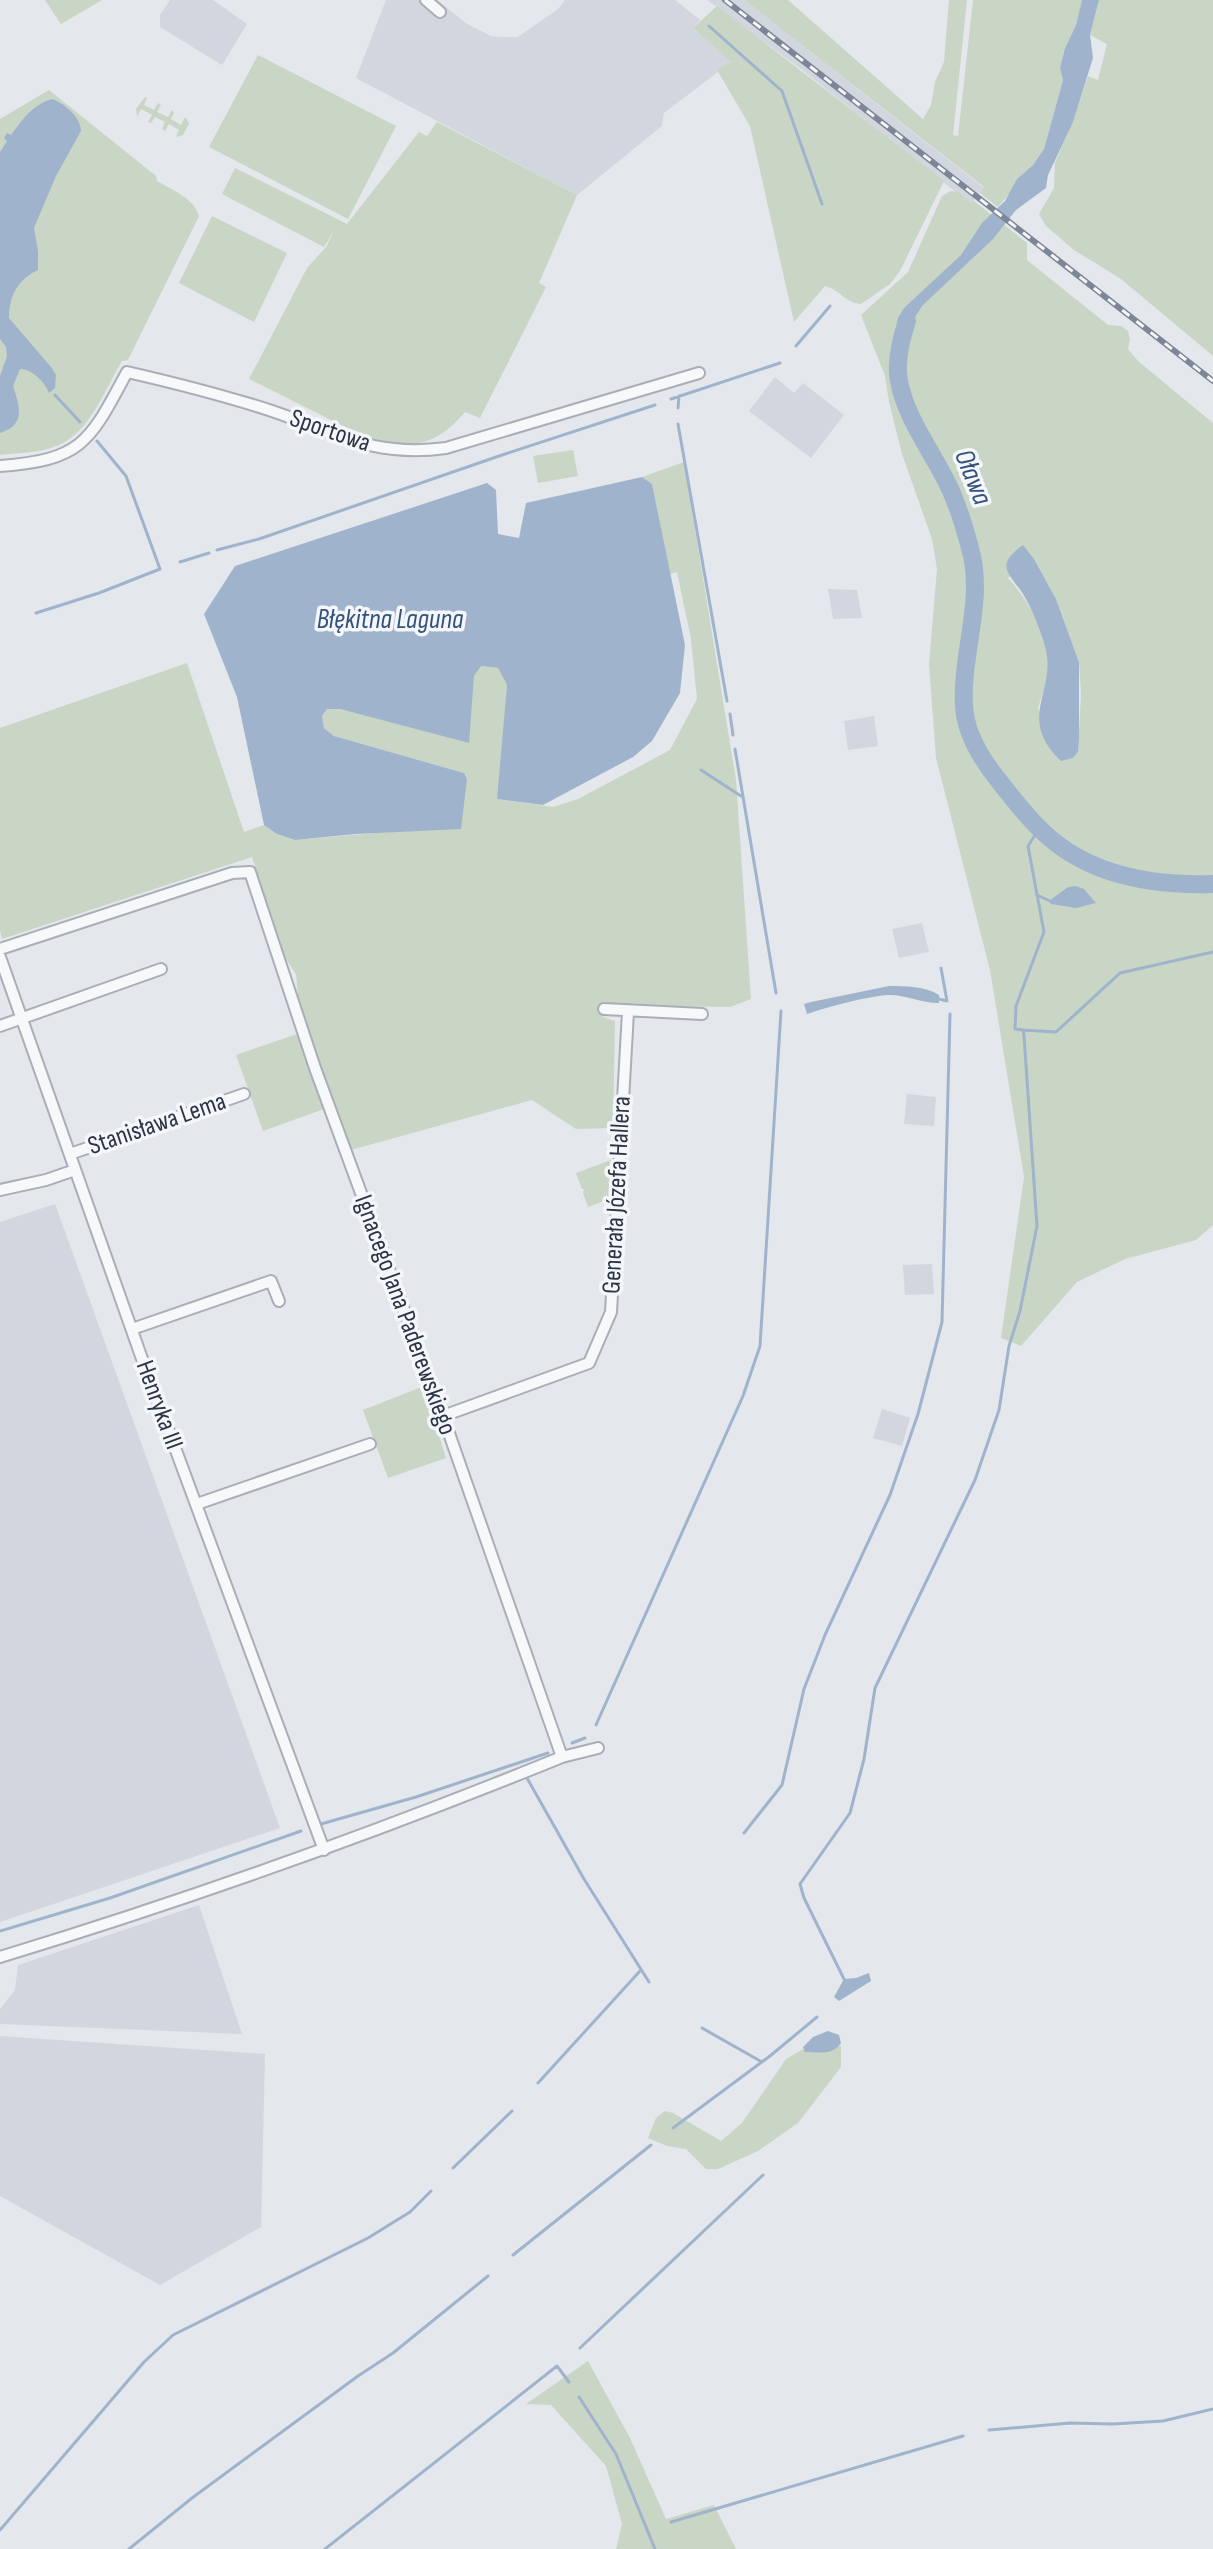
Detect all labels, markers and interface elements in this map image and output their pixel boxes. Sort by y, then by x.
street label: Sportowa [286,403,374,459]
water label: Oława [947,445,999,510]
water label: Błękitna Laguna [317,603,464,636]
street label: Stanisława Lema [84,1086,230,1162]
street label: Generała Józefa Hallera [596,1095,638,1295]
street label: Ignacego Jana Paderewskiego [347,1191,463,1439]
street label: Henryka III [129,1356,189,1454]

